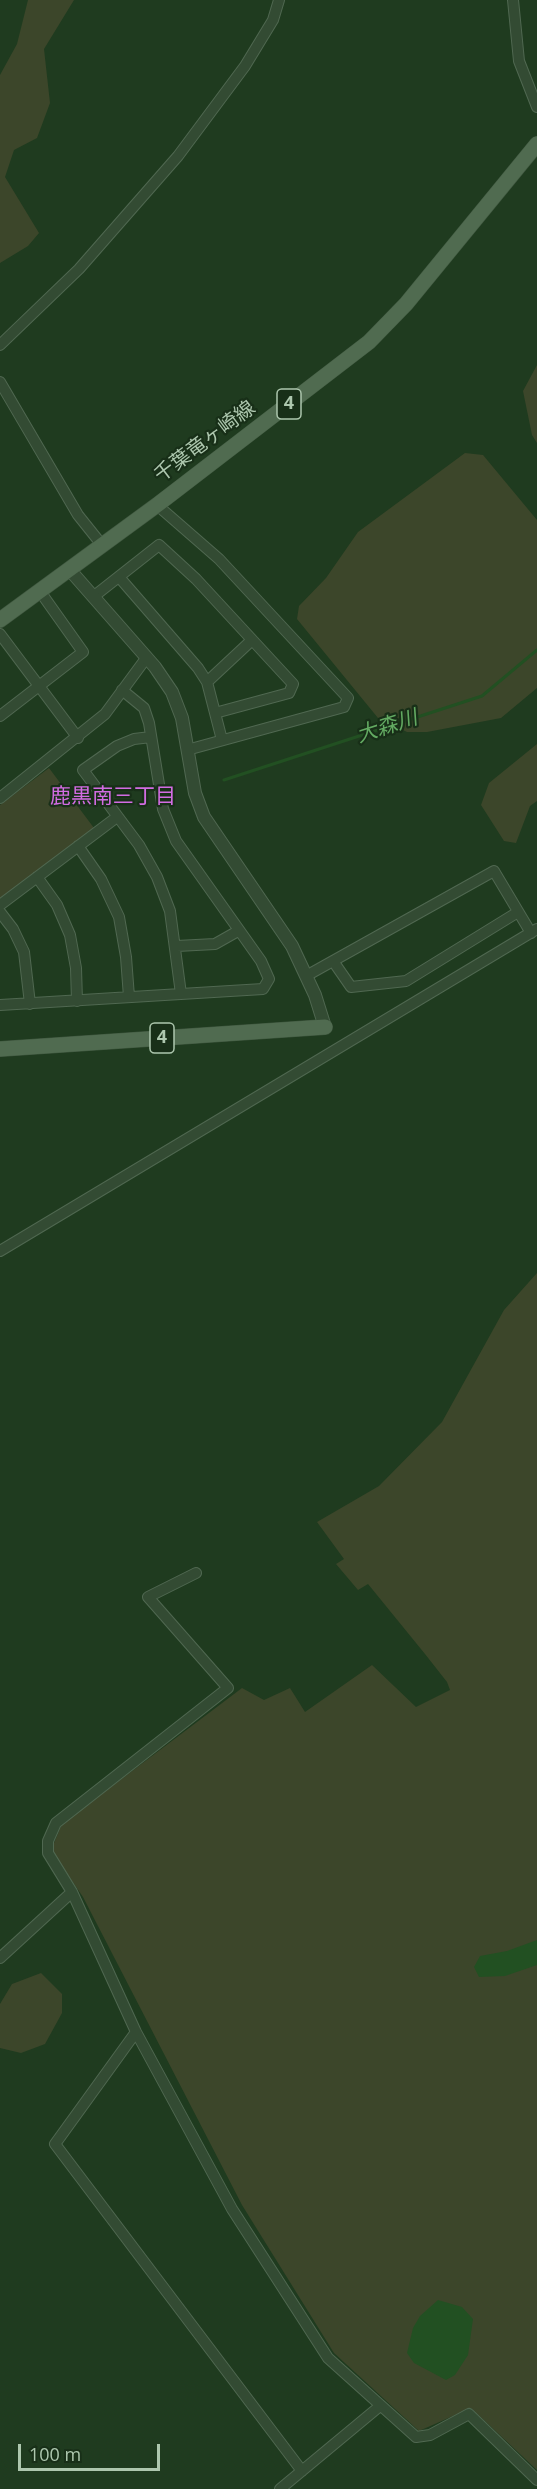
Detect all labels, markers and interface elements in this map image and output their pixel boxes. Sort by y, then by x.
road number: 4 [277,389,301,419]
street label: 千葉竜ヶ崎線 [150,396,260,488]
water label: 大森川 [353,705,421,749]
district label: 鹿黒南三丁目 [50,784,176,810]
road number: 4 [150,1023,174,1053]
scale bar [21,2432,164,2470]
text: 100 m [29,2442,81,2466]

